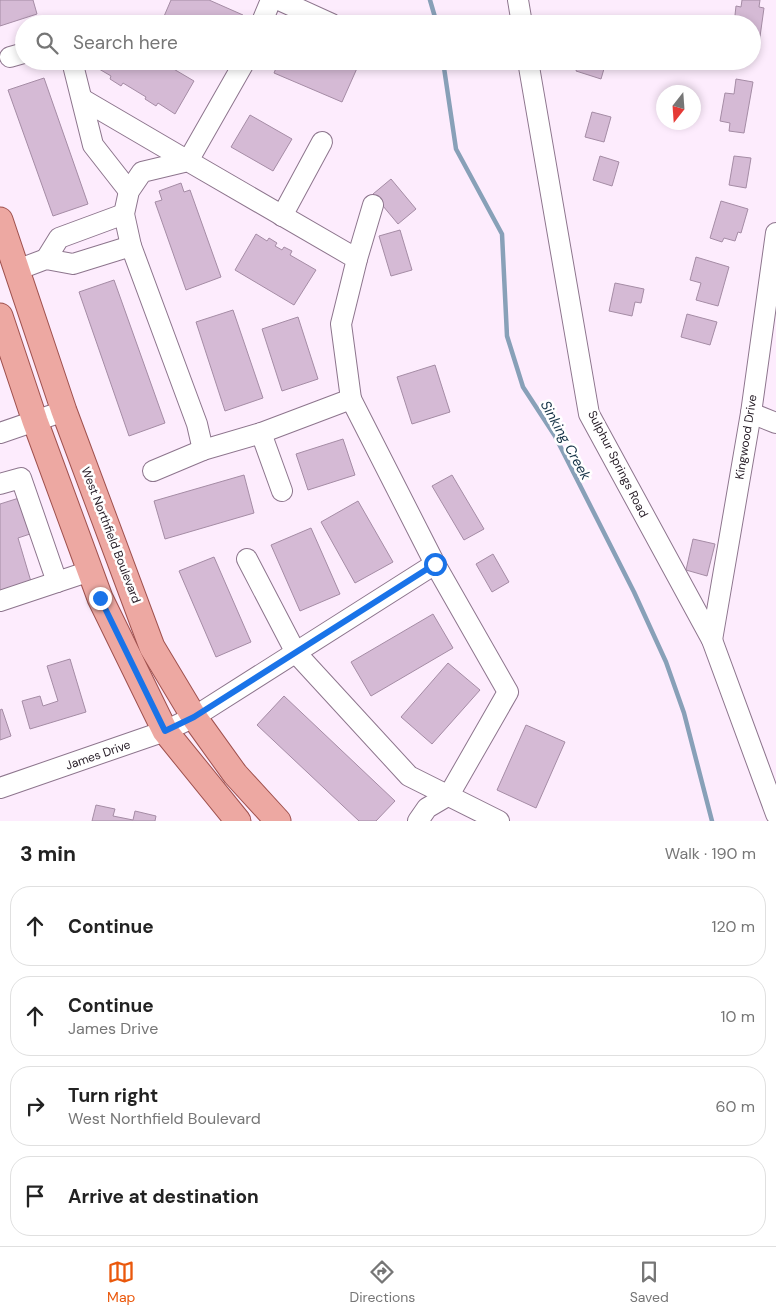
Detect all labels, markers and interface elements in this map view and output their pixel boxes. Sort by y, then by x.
search box [15,15,761,70]
icon: search [33,29,61,57]
text: Search here [73,30,178,55]
north arrow [656,85,701,130]
street label: Kingwood Drive [731,393,761,481]
water label: Sinking Creek [537,397,596,484]
street label: Sulphur Springs Road [584,408,652,520]
street label: West Northfield Boulevard [78,465,144,605]
route start [424,553,447,576]
route end [89,587,112,610]
street label: James Drive [63,736,133,774]
text: 3 min [20,840,76,868]
text: Walk · 190 m [665,843,756,864]
icon: ahead [21,912,49,940]
text: Continue [68,914,154,939]
text: 120 m [711,916,755,937]
text: Continue [68,993,154,1018]
icon: ahead [21,1002,49,1030]
text: 10 m [721,1006,755,1027]
text: James Drive [68,1018,158,1039]
text: Turn right [68,1083,158,1108]
icon: right [21,1092,49,1120]
text: 60 m [715,1096,755,1117]
text: West Northfield Boulevard [68,1108,261,1129]
icon: arrive [21,1182,49,1210]
text: Arrive at destination [68,1184,259,1209]
tab: Map [107,1258,135,1306]
tab: Directions [350,1258,415,1306]
tab: Saved [630,1258,669,1306]

